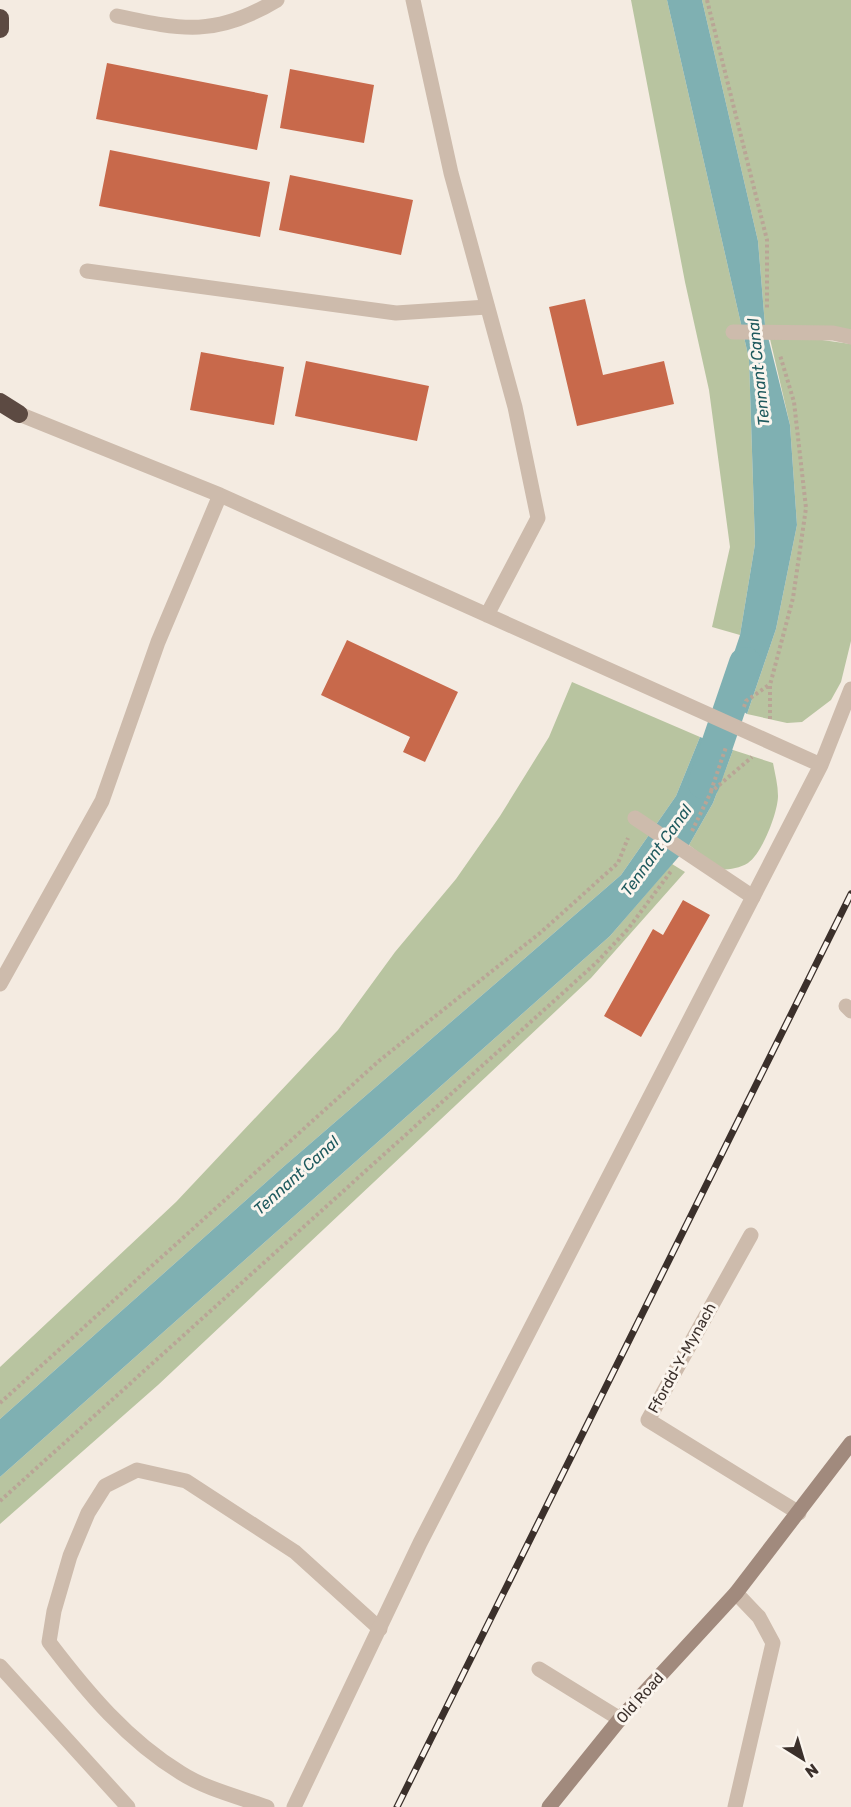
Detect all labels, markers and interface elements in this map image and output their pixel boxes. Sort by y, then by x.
water label: Tennant Canal [743,316,774,427]
water label: Tennant Canal [617,800,697,900]
water label: Tennant Canal [250,1131,344,1219]
street label: Ffordd-Y-Mynach [644,1300,720,1416]
street label: Old Road [613,1669,667,1727]
north arrow [773,1729,833,1789]
text: N [801,1760,822,1782]

